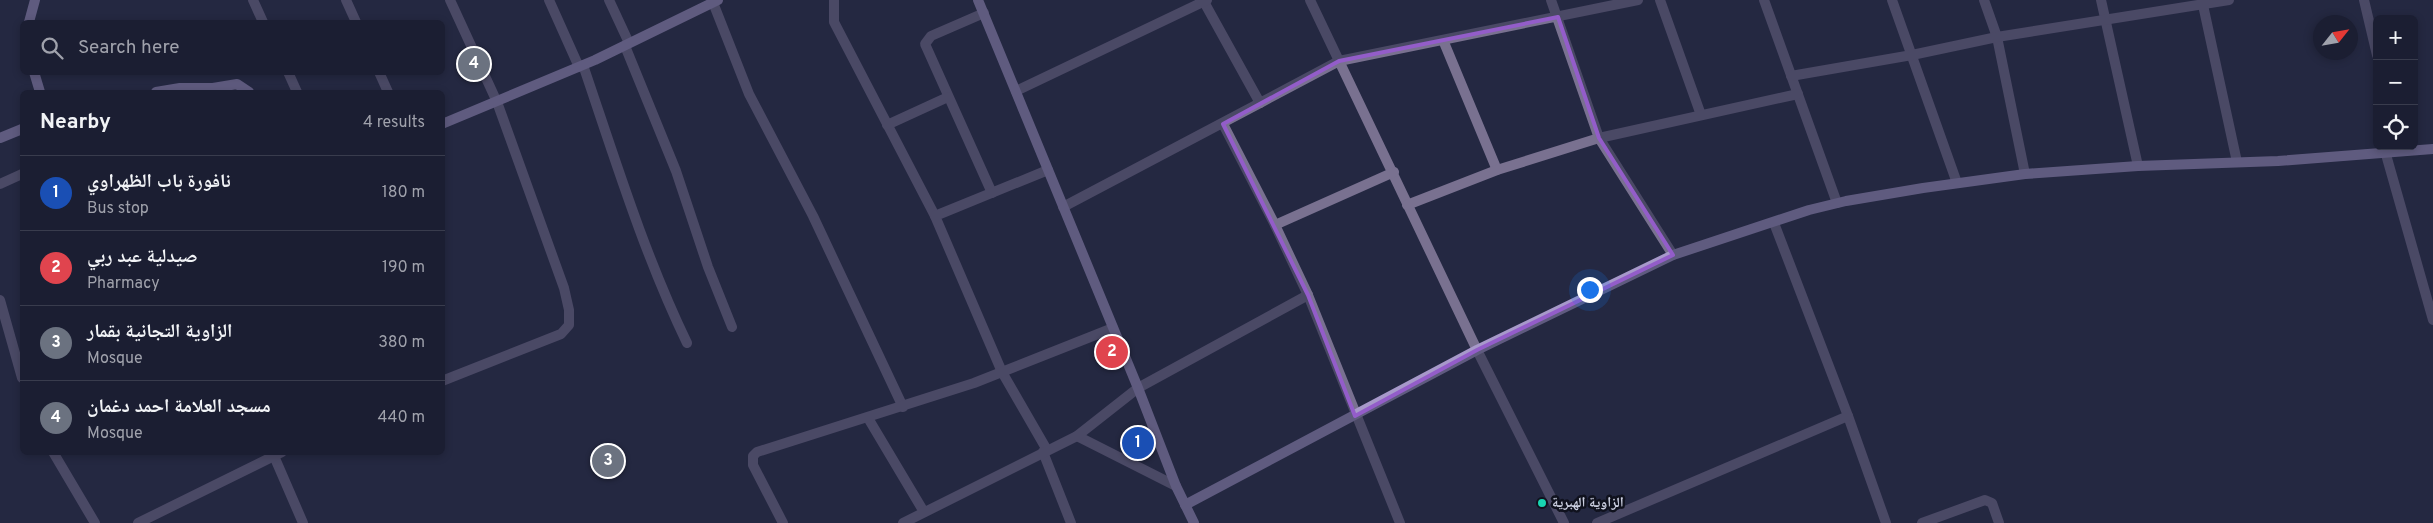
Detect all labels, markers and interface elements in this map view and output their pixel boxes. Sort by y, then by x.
north arrow [2313,15,2358,60]
map controls [2373,15,2418,150]
button: + [2373,15,2418,60]
search box [20,20,445,75]
icon: search [38,34,66,62]
text: Search here [78,36,180,60]
pin: 4 [458,45,490,83]
button: − [2373,60,2418,105]
button: locate [2373,105,2418,150]
text: Nearby [40,109,111,136]
text: 4 results [363,113,425,133]
text: نافورة باب الظهراوي [87,170,231,194]
text: 1 [53,183,59,203]
text: 180 m [382,183,425,203]
text: Bus stop [87,199,149,219]
text: صيدلية عبد ربي [87,245,198,269]
text: 2 [51,258,61,278]
text: 190 m [382,258,425,278]
text: Pharmacy [87,274,160,294]
your location [1577,277,1603,303]
text: الزاوية التجانية بقمار [87,320,233,344]
text: 3 [51,333,61,353]
text: 380 m [378,333,425,353]
pin: 2 [1096,333,1128,371]
text: Mosque [87,349,143,369]
text: مسجد العلامة احمد دغمان [87,395,271,419]
text: 4 [51,408,61,428]
text: 440 m [378,408,425,428]
text: Mosque [87,424,143,444]
pin: 1 [1122,424,1154,462]
pin: 3 [592,442,624,480]
place label: الزاوية الهبرية [1552,495,1624,512]
marker: الزاوية الهبرية [1536,497,1548,509]

